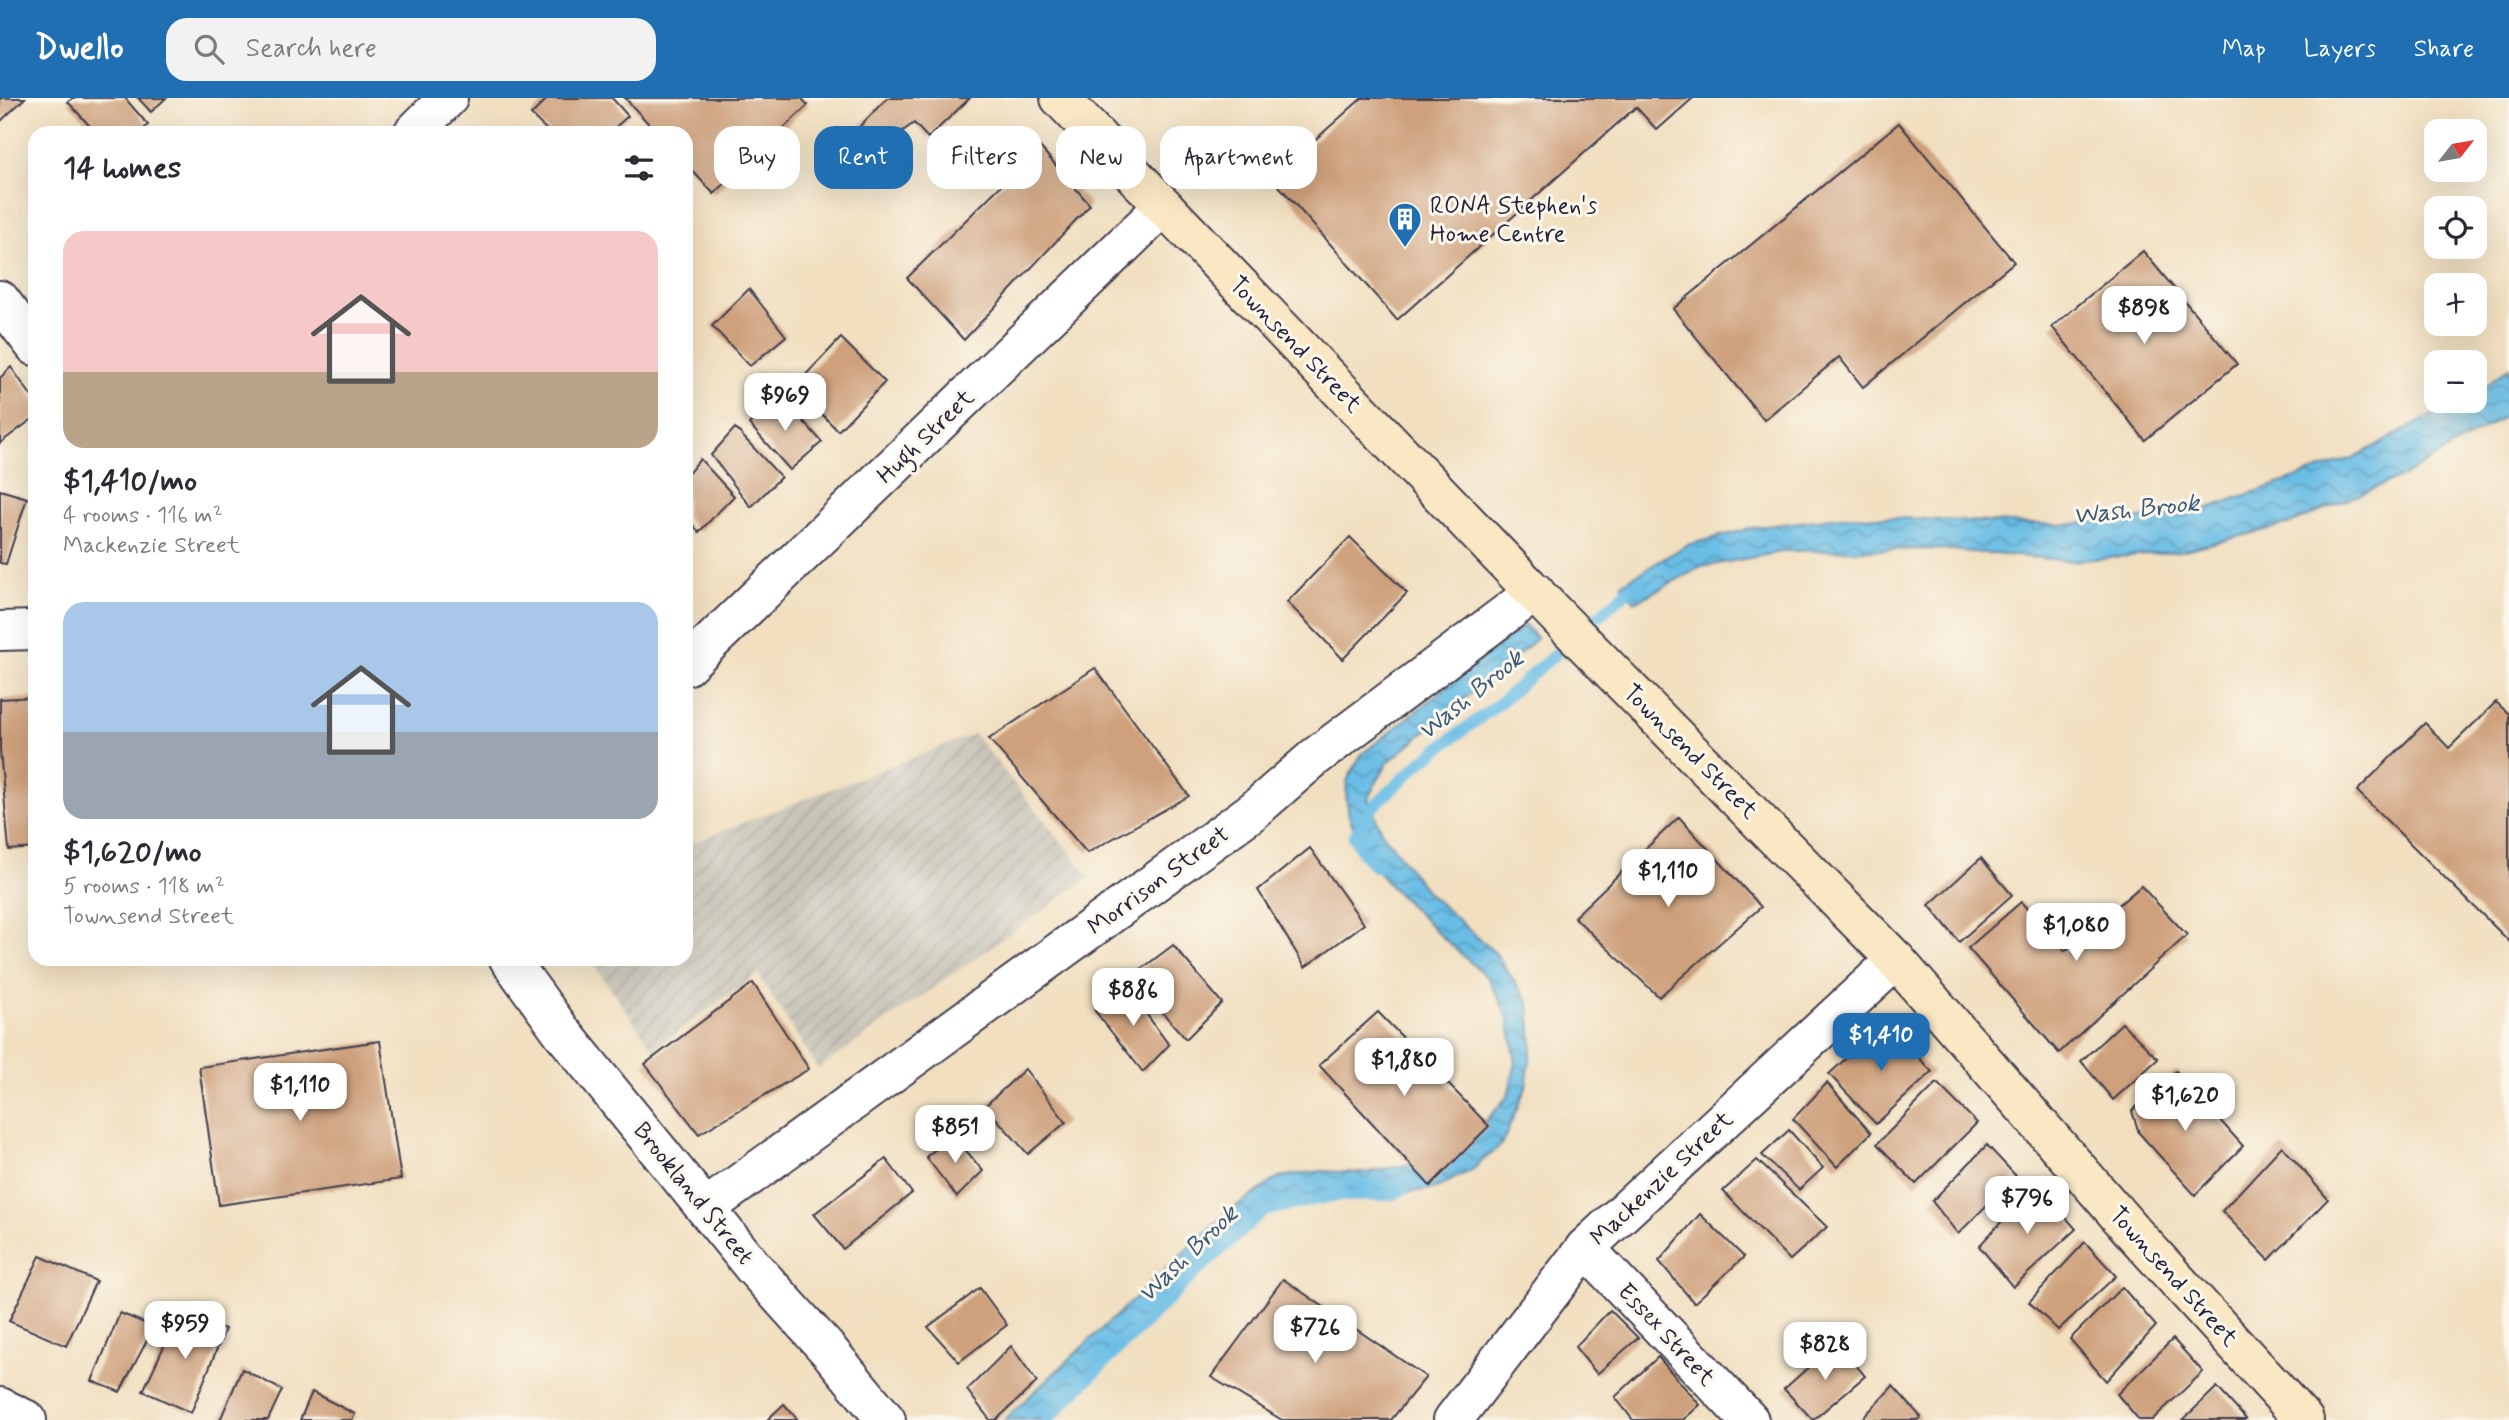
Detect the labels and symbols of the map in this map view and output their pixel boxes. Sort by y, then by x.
north arrow [2424,119,2487,182]
place label: RONA Stephen's Home Centre [1430,191,1598,250]
building icon: RONA Stephen's Home Centre [1386,200,1424,249]
street label: Townsend Street [1222,270,1368,420]
pin: $898 [2103,286,2185,346]
pin: $969 [744,374,826,433]
street label: Hugh Street [871,383,983,493]
water label: Wash Brook [2071,486,2203,534]
water label: Wash Brook [1411,641,1533,749]
street label: Townsend Street [1616,678,1764,826]
street label: Morrison Street [1082,819,1236,943]
pin: $1,110 [1611,850,1725,909]
pin: $1,080 [2019,904,2133,963]
pin: $886 [1092,968,1174,1028]
pin: $1,410 [1824,1014,1938,1073]
pin: $1,880 [1347,1038,1461,1098]
pin: $1,110 [243,1063,357,1123]
pin: $1,620 [2128,1074,2242,1133]
pin: $851 [914,1105,996,1165]
street label: Mackenzie Street [1584,1105,1740,1253]
street label: Brookland Street [626,1116,760,1272]
pin: $796 [1986,1176,2068,1236]
water label: Wash Brook [1131,1197,1247,1311]
street label: Townsend Street [2102,1200,2244,1354]
street label: Essex Street [1610,1277,1722,1393]
pin: $959 [144,1302,226,1361]
pin: $726 [1274,1306,1356,1365]
pin: $828 [1784,1322,1866,1382]

